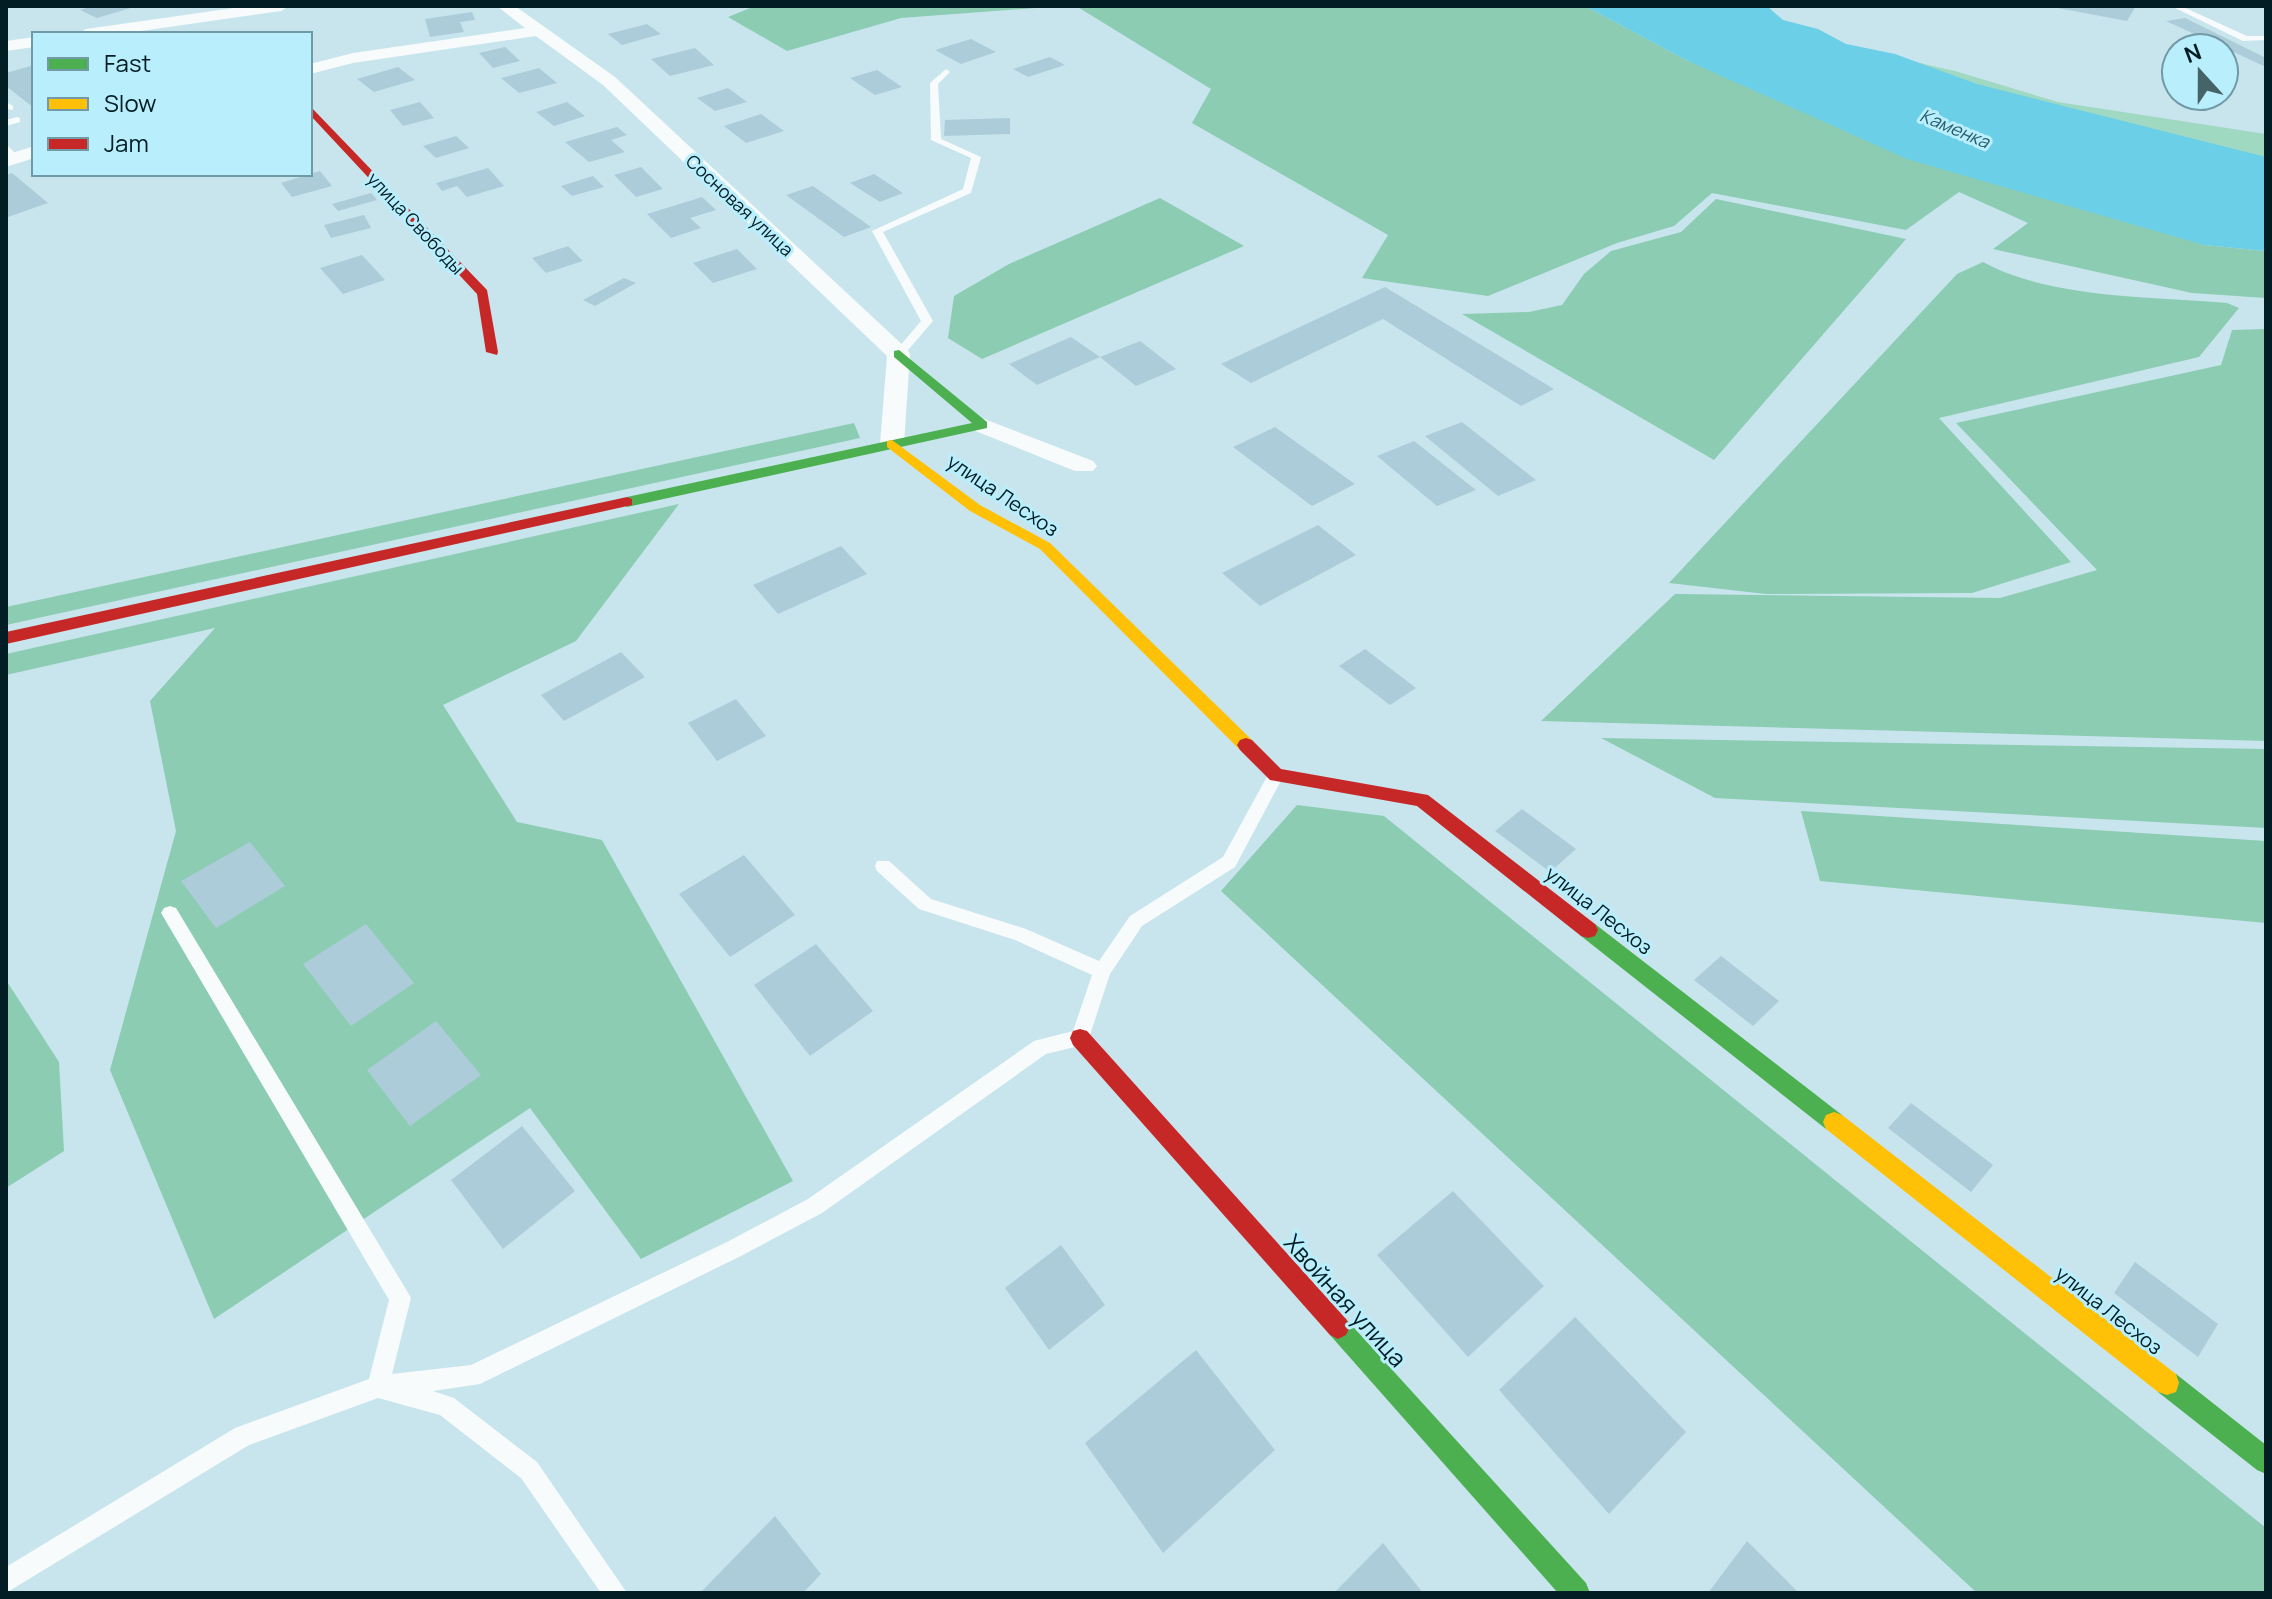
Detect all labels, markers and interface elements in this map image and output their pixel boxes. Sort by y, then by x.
legend [32,32,312,176]
north arrow [2160,32,2240,112]
text: N [2180,36,2206,70]
text: Fast [104,46,151,79]
text: Slow [104,86,157,119]
water label: Каменка [1917,103,1994,154]
text: Jam [104,126,149,159]
street label: Сосновая улица [681,149,799,261]
street label: улица Свободы [362,167,470,279]
street label: улица Лесхоз [942,448,1064,542]
street label: улица Лесхоз [1540,860,1658,960]
street label: Хвойная улица [1277,1226,1415,1374]
street label: улица Лесхоз [2050,1260,2168,1360]

